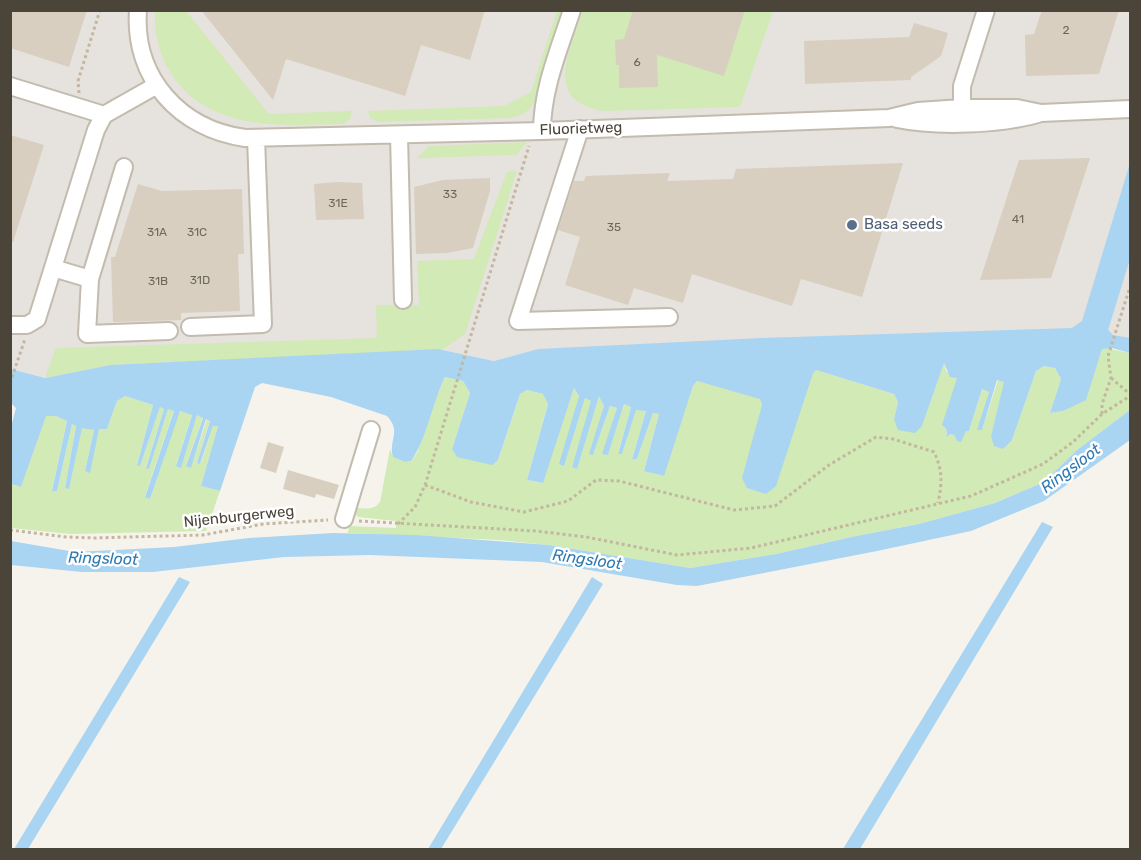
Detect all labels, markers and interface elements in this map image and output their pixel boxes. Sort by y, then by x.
house number: 2 [1062,24,1070,38]
house number: 6 [633,56,641,70]
street label: Fluorietweg [539,119,623,139]
house number: 33 [443,188,457,202]
house number: 31E [328,197,348,211]
house number: 41 [1012,213,1024,227]
place label: Basa seeds [864,216,943,234]
marker: Basa seeds [845,218,859,232]
house number: 35 [607,221,621,235]
house number: 31A [147,226,167,240]
house number: 31C [187,226,207,240]
house number: 31D [190,274,210,288]
house number: 31B [148,275,168,289]
water label: Ringsloot [1037,440,1105,498]
street label: Nijenburgerweg [183,502,295,532]
water label: Ringsloot [551,546,623,574]
water label: Ringsloot [68,548,138,570]

